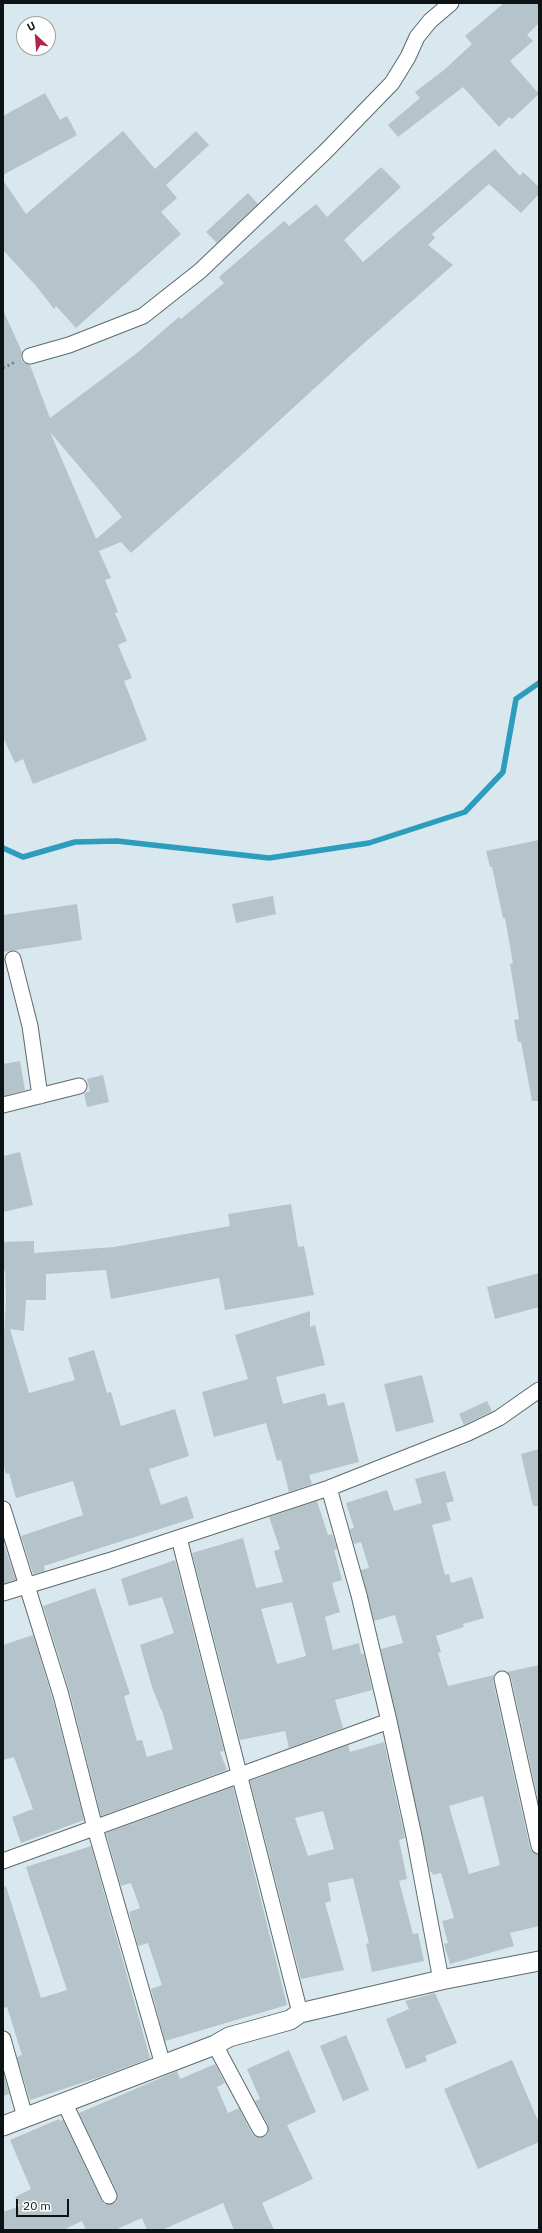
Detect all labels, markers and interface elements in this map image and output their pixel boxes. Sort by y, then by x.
north arrow [16,16,56,56]
text: U [25,18,38,34]
scale bar [18,2191,71,2217]
text: 20 m [23,2198,51,2213]

